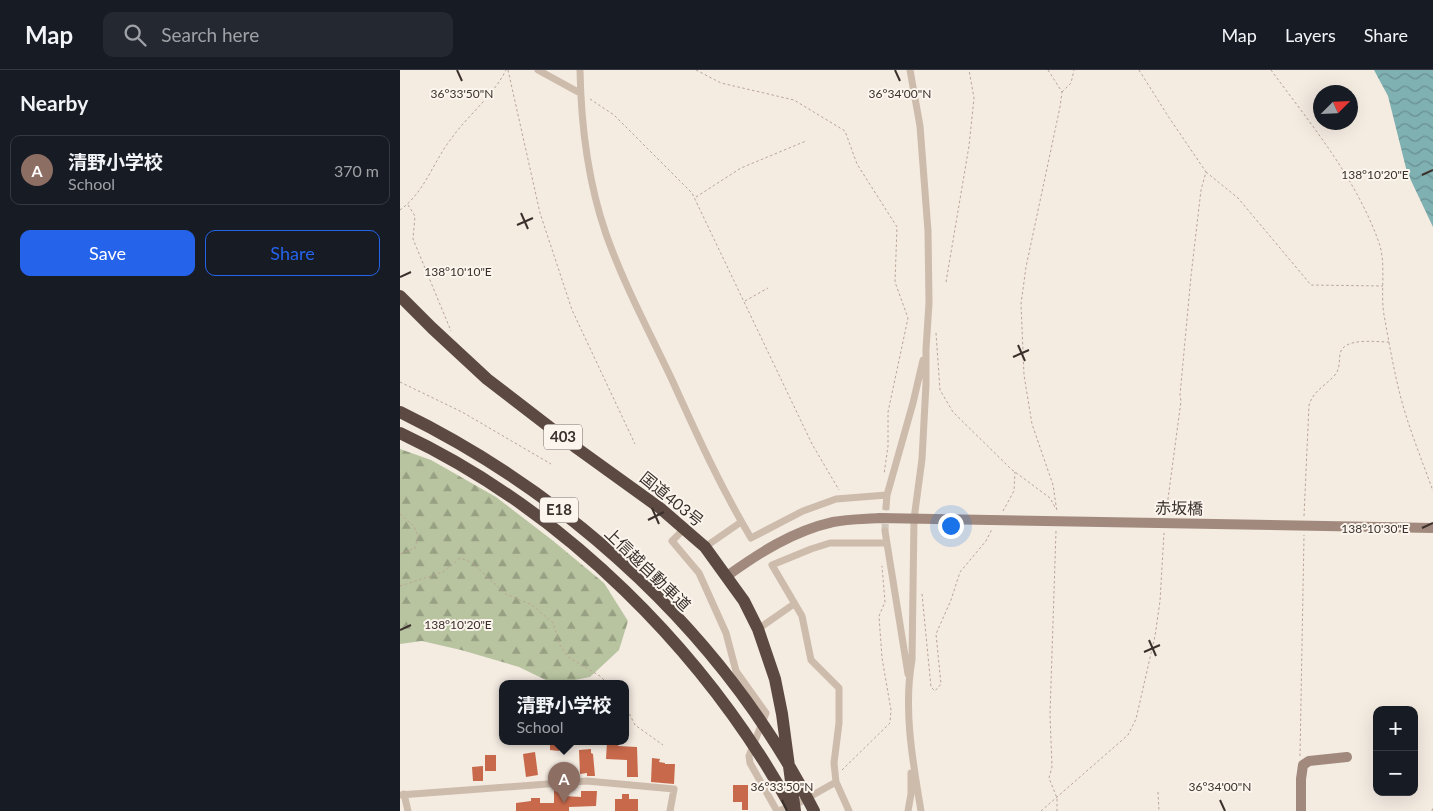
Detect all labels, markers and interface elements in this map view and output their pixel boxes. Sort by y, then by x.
search box [103,12,453,57]
text: Map [25,20,73,49]
icon: search [121,21,149,49]
text: Search here [161,23,259,46]
text: Map [1221,24,1257,46]
text: Layers [1285,24,1336,46]
text: Share [1364,24,1408,46]
north arrow [1313,85,1358,130]
text: 36°33'50"N [431,86,493,101]
text: 36°34'00"N [869,86,931,101]
text: Nearby [20,90,88,115]
text: 清野小学校 [68,150,163,173]
text: A [31,161,43,180]
text: 370 m [334,161,379,180]
text: 138°10'20"E [1341,167,1409,182]
text: School [68,174,115,193]
button: Save [20,230,195,276]
button: Share [205,230,380,276]
text: 138°10'10"E [424,264,492,279]
road number: 403 [544,424,582,450]
street label: 国道403号 [637,467,708,530]
road number: E18 [540,498,578,522]
street label: 赤坂橋 [1155,498,1203,517]
your location [938,513,964,539]
text: 138°10'30"E [1341,521,1409,536]
street label: 上信越自動車道 [601,523,695,614]
text: 138°10'20"E [424,617,492,632]
popup [499,680,629,745]
text: 清野小学校 [516,693,612,716]
map controls [1373,706,1418,796]
button: + [1373,706,1418,751]
text: School [516,717,564,736]
button: − [1373,751,1418,796]
pin: A [548,762,580,803]
text: 36°33'50"N [751,779,813,794]
text: 36°34'00"N [1189,779,1251,794]

